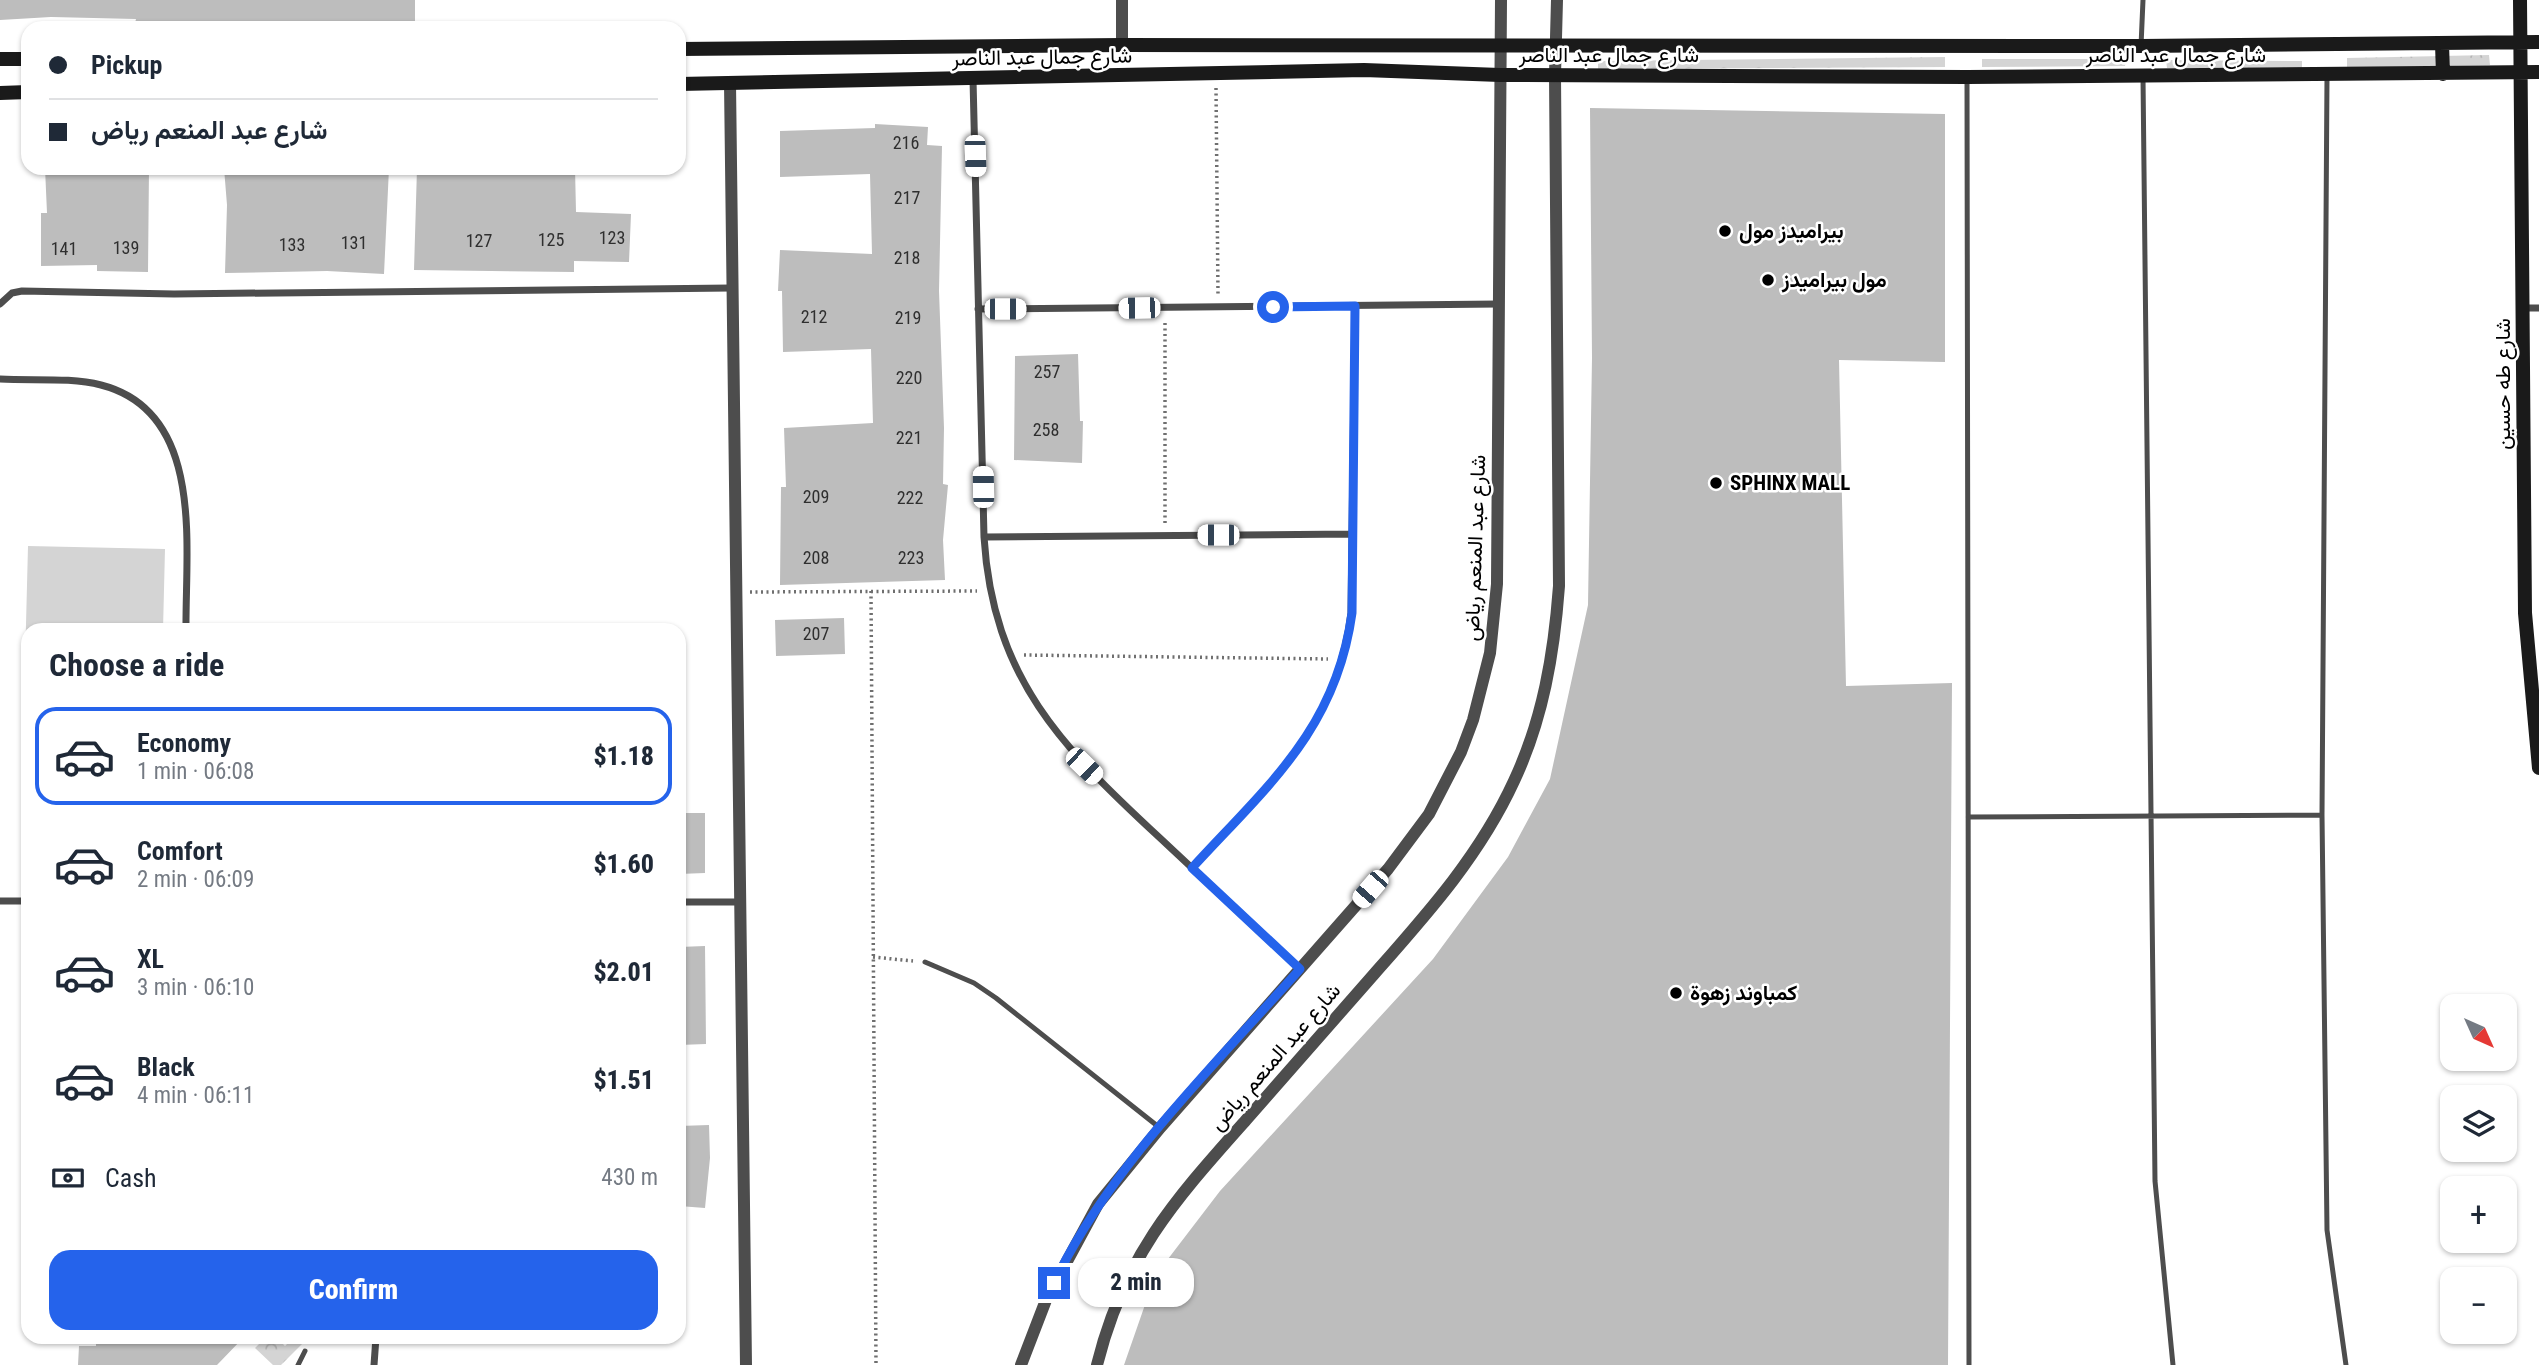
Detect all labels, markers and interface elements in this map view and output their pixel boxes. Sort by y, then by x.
street label: شارع جمال عبد الناصر [951,43,1132,73]
street label: شارع جمال عبد الناصر [1518,43,1699,69]
street label: شارع جمال عبد الناصر [2085,43,2266,69]
text: Pickup [91,50,162,80]
text: شارع عبد المنعم رياض [91,115,328,145]
house number: 216 [893,132,919,153]
car [964,135,987,177]
house number: 217 [894,187,920,208]
place label: بيراميدز مول [1739,219,1844,244]
marker: بيراميدز مول [1717,223,1733,239]
house number: 123 [599,227,625,248]
house number: 125 [538,229,564,250]
house number: 127 [466,230,492,251]
house number: 131 [341,232,367,253]
house number: 133 [279,234,305,255]
house number: 139 [113,237,139,258]
house number: 141 [51,238,77,259]
house number: 218 [894,247,920,268]
place label: مول بيراميدز [1781,268,1887,293]
marker: مول بيراميدز [1760,272,1776,288]
route start [1257,291,1289,323]
car [1118,297,1161,319]
car [985,299,1027,320]
house number: 212 [801,306,827,327]
house number: 219 [895,307,921,328]
street label: شارع طه حسين [2491,318,2517,450]
house number: 257 [1034,361,1060,382]
house number: 220 [896,367,922,388]
house number: 258 [1033,419,1059,440]
house number: 221 [896,427,922,448]
street label: شارع عبد المنعم رياض [1460,454,1492,642]
car [973,466,994,508]
place label: SPHINX MALL [1730,471,1850,495]
marker: SPHINX MALL [1708,475,1724,491]
house number: 209 [803,486,829,507]
house number: 222 [897,487,923,508]
car [1198,525,1240,546]
house number: 208 [803,547,829,568]
house number: 223 [898,547,924,568]
house number: 207 [803,623,829,644]
text: Choose a ride [49,646,224,684]
icon: car [53,725,116,788]
text: Economy [137,728,231,758]
text: $1.18 [593,741,654,771]
car [1062,744,1107,788]
text: 1 min · 06:08 [137,758,254,785]
icon: car [53,833,116,896]
text: Comfort [137,836,223,866]
text: $1.60 [593,849,654,879]
text: 2 min · 06:09 [137,866,254,893]
car [1349,866,1392,912]
icon: car [53,941,116,1004]
text: XL [137,944,164,974]
text: $2.01 [593,957,654,987]
text: 3 min · 06:10 [137,974,254,1001]
street label: شارع عبد المنعم رياض [1205,979,1347,1137]
place label: كمباوند زهوة [1690,981,1797,1006]
marker: كمباوند زهوة [1668,985,1684,1001]
north arrow [2440,994,2516,1071]
map controls [2440,994,2517,1344]
icon: car [53,1049,116,1112]
text: Black [137,1052,195,1082]
text: $1.51 [593,1065,654,1095]
text: 4 min · 06:11 [137,1082,254,1109]
button: layers [2440,1085,2517,1162]
icon: cash [49,1159,87,1197]
text: Cash [105,1163,157,1193]
text: 430 m [601,1164,658,1191]
button: + [2440,1176,2517,1253]
button: Confirm [49,1250,658,1330]
callout: 2 min [1078,1258,1194,1308]
route end [1038,1267,1070,1299]
button: − [2440,1267,2517,1344]
text: 2 min [1110,1269,1162,1296]

